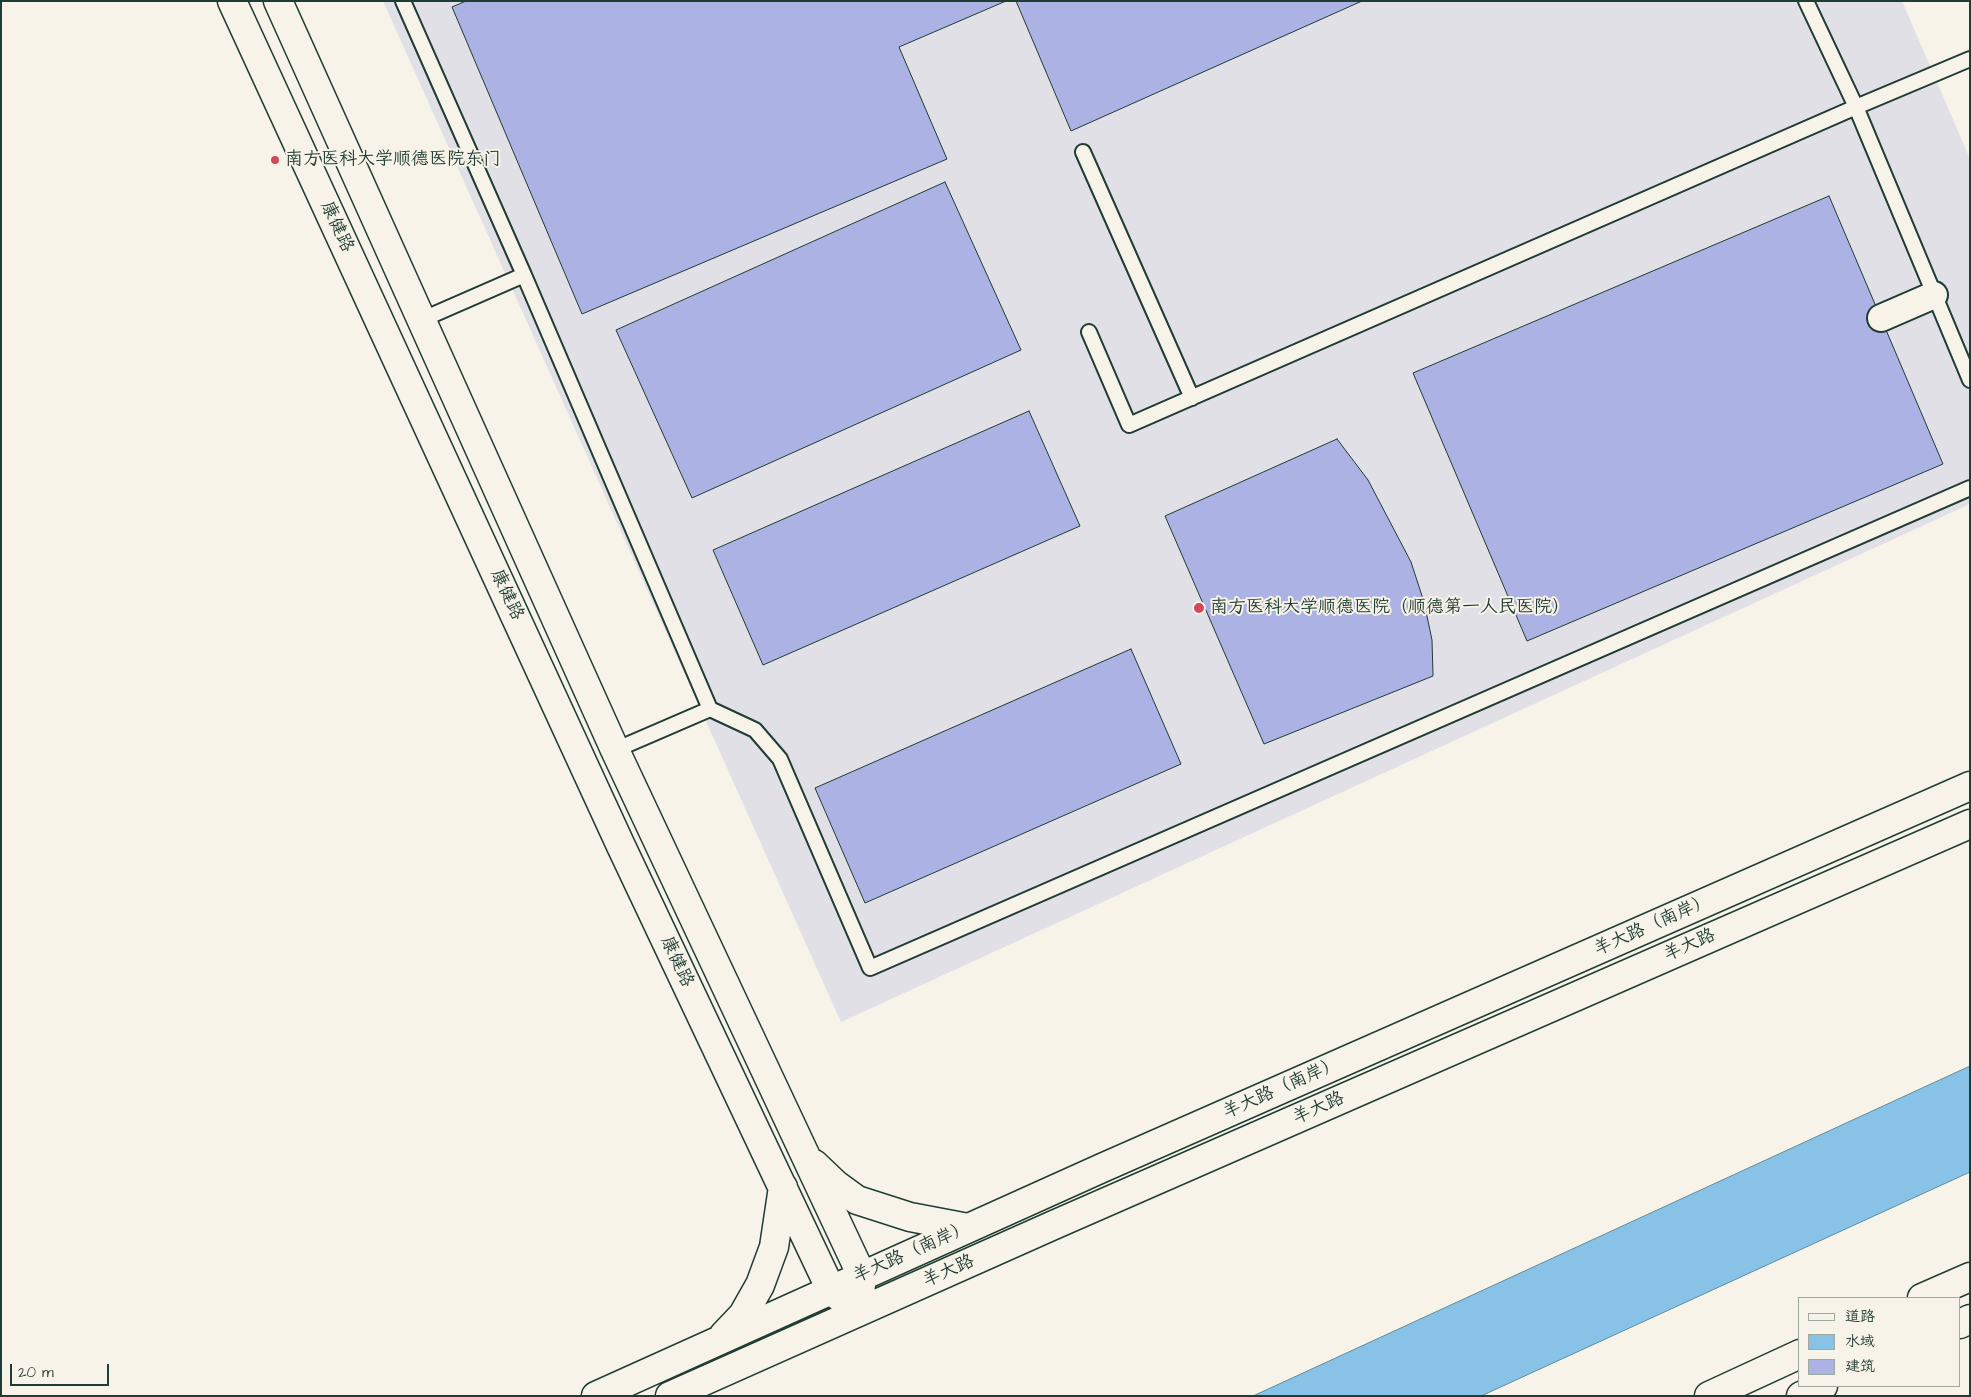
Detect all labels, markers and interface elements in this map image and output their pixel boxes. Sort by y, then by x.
place label: 南方医科大学顺德医院东门 [285,149,501,171]
marker: 南方医科大学顺德医院东门 [269,154,281,166]
street label: 康健路 [315,198,357,256]
street label: 康健路 [485,566,527,624]
place label: 南方医科大学顺德医院（顺德第一人民医院） [1210,597,1570,619]
marker: 南方医科大学顺德医院（顺德第一人民医院） [1192,601,1206,615]
street label: 羊大路（南岸） [1591,891,1715,961]
street label: 羊大路 [1661,925,1719,967]
street label: 康健路 [655,933,697,991]
street label: 羊大路（南岸） [1220,1054,1344,1124]
street label: 羊大路 [1290,1088,1348,1130]
street label: 羊大路（南岸） [850,1218,974,1288]
street label: 羊大路 [920,1251,978,1293]
legend [1798,1297,1961,1387]
text: 道路 [1845,1306,1875,1327]
text: 水域 [1845,1331,1875,1352]
scale bar [12,1354,111,1386]
text: 建筑 [1845,1356,1875,1377]
text: 20 m [18,1362,54,1383]

